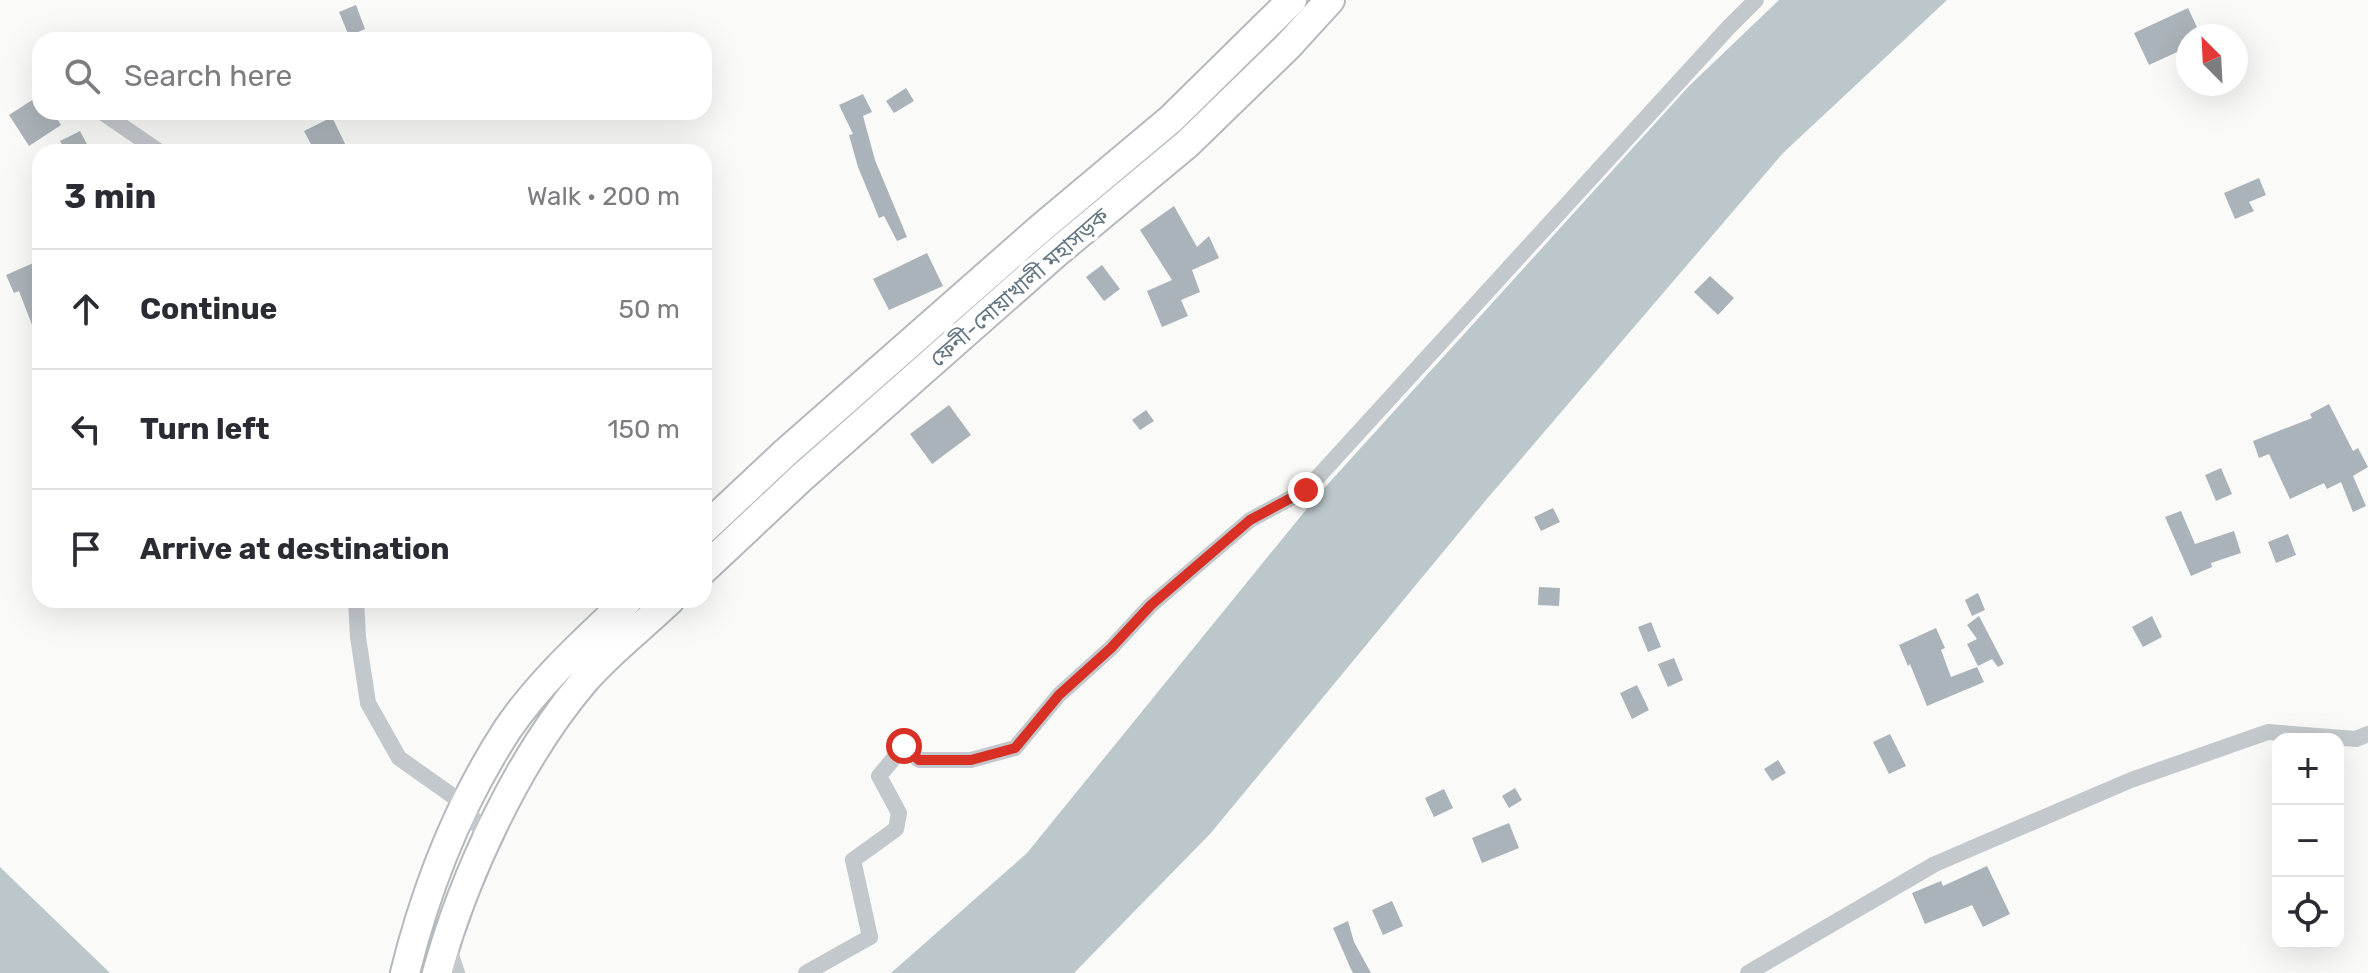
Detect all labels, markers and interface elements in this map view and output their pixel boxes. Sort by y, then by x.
north arrow [2176,24,2248,96]
search box [32,32,712,120]
icon: search [60,54,104,98]
text: Search here [124,58,292,94]
text: 3 min [64,176,156,217]
text: Walk · 200 m [527,181,680,212]
street label: ফেনী-নোয়াখালী মহাসড়ক [924,202,1115,373]
icon: ahead [64,287,108,331]
text: Continue [140,291,277,327]
text: 50 m [619,294,680,325]
icon: left [64,407,108,451]
text: Turn left [140,411,270,447]
text: 150 m [607,414,680,445]
route end [1288,472,1324,508]
icon: arrive [64,527,108,571]
text: Arrive at destination [140,531,450,567]
route start [886,728,922,764]
map controls [2272,733,2344,949]
button: + [2272,733,2344,805]
button: − [2272,805,2344,877]
button: locate [2272,877,2344,949]

